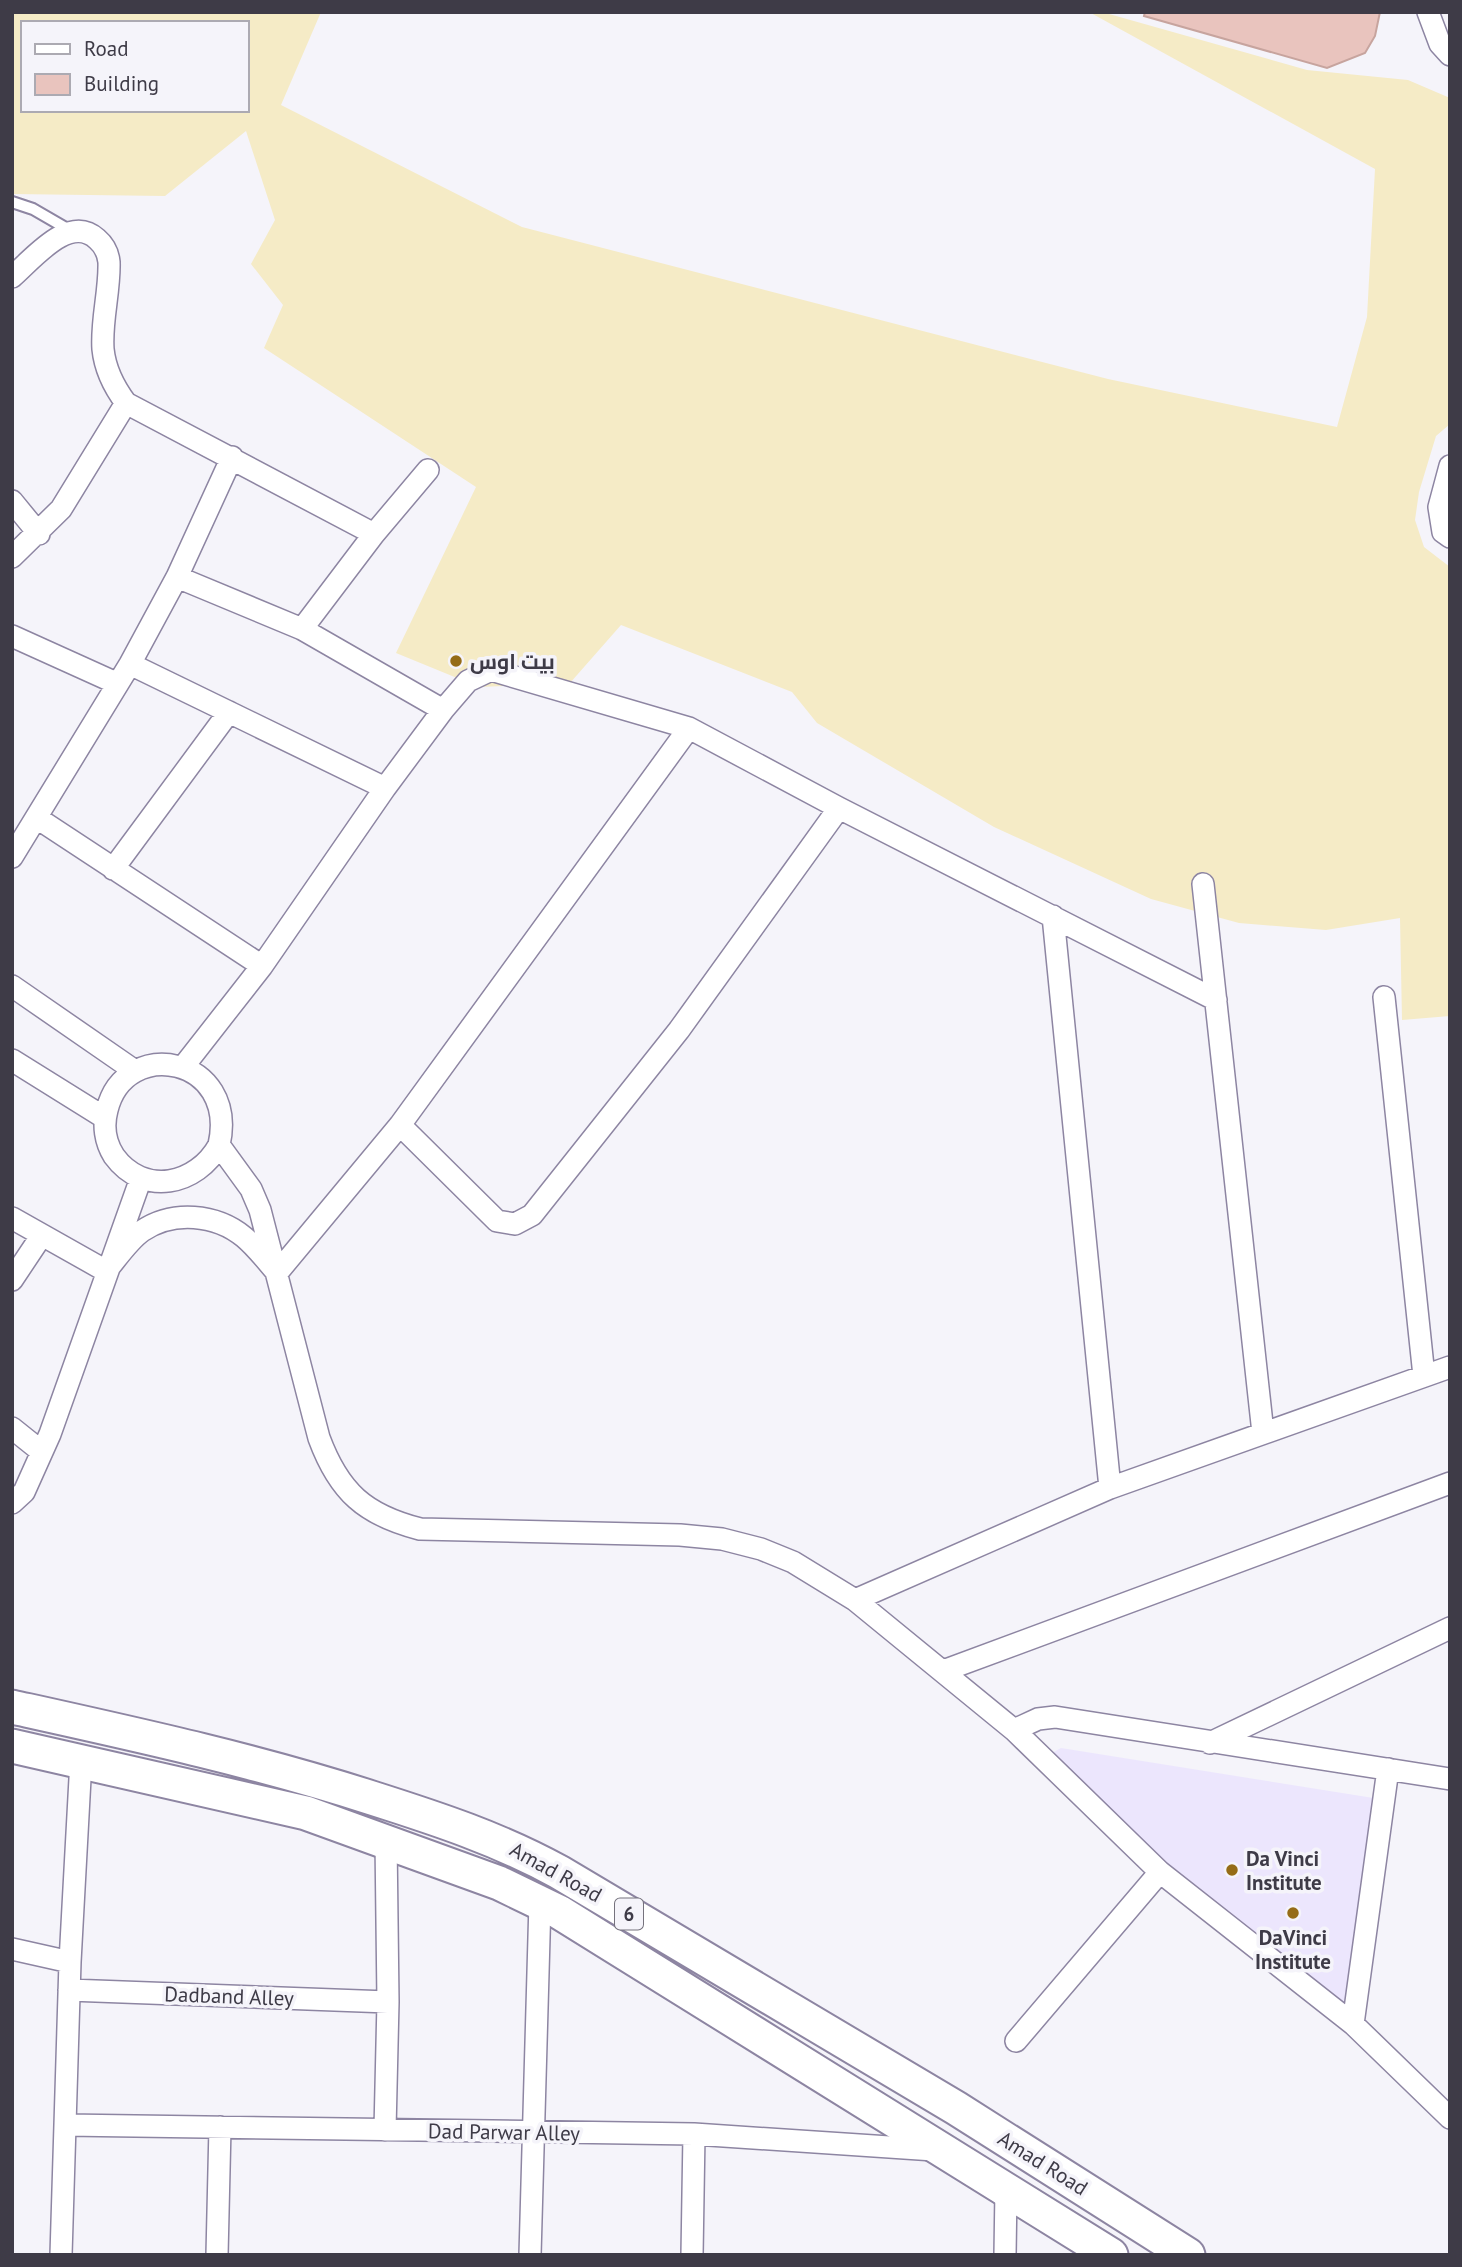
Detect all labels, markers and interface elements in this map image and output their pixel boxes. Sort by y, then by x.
legend [21,21,248,112]
text: Road [84,35,128,62]
text: Building [84,70,159,97]
place label: بيت اوس [470,648,555,675]
marker: بيت اوس [448,653,464,669]
street label: Amad Road [505,1836,607,1908]
place label: Da Vinci Institute [1246,1845,1322,1896]
marker: Da Vinci Institute [1224,1862,1240,1878]
road number: 6 [615,1898,643,1930]
marker: DaVinci Institute [1285,1905,1301,1921]
place label: DaVinci Institute [1255,1924,1331,1975]
street label: Dadband Alley [164,1980,294,2012]
street label: Dad Parwar Alley [428,2117,580,2147]
street label: Amad Road [993,2125,1093,2201]

